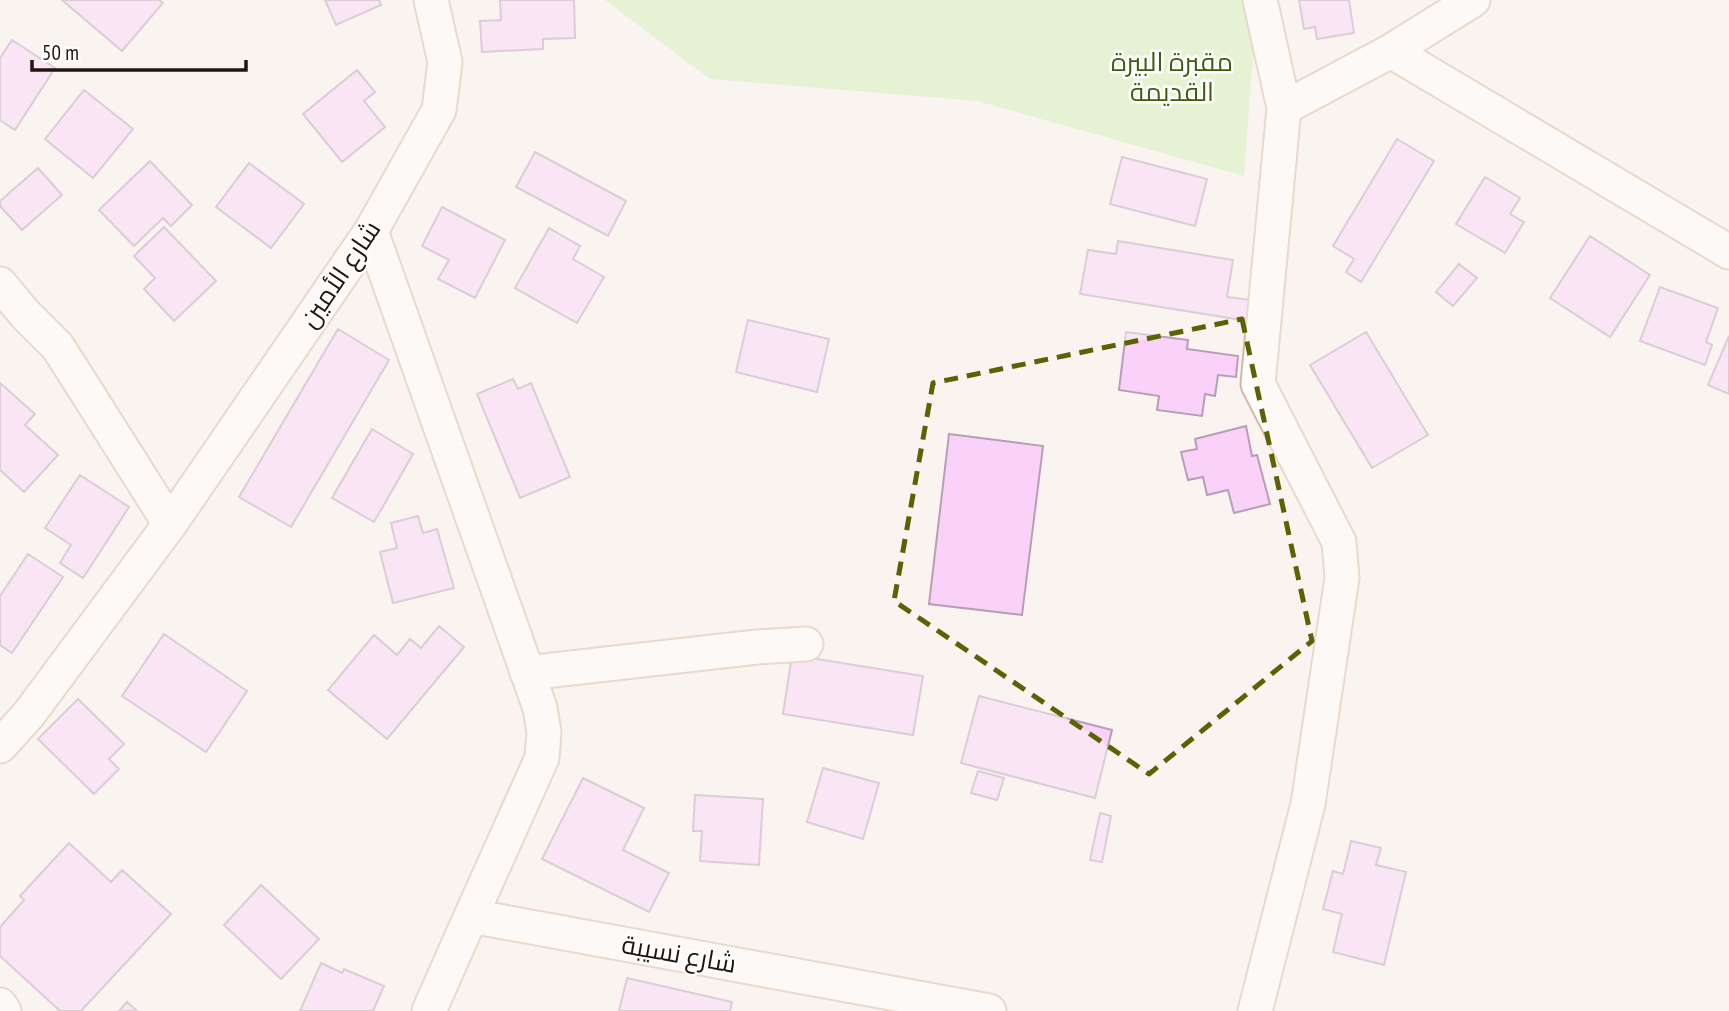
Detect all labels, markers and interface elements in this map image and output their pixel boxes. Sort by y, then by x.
scale bar [32,28,245,72]
text: 50 m [42,39,79,66]
park label: مقبرة البيرة القديمة [1111,45,1233,108]
street label: شارع الأمين [292,214,388,334]
street label: شارع نسيبة [619,927,739,981]

